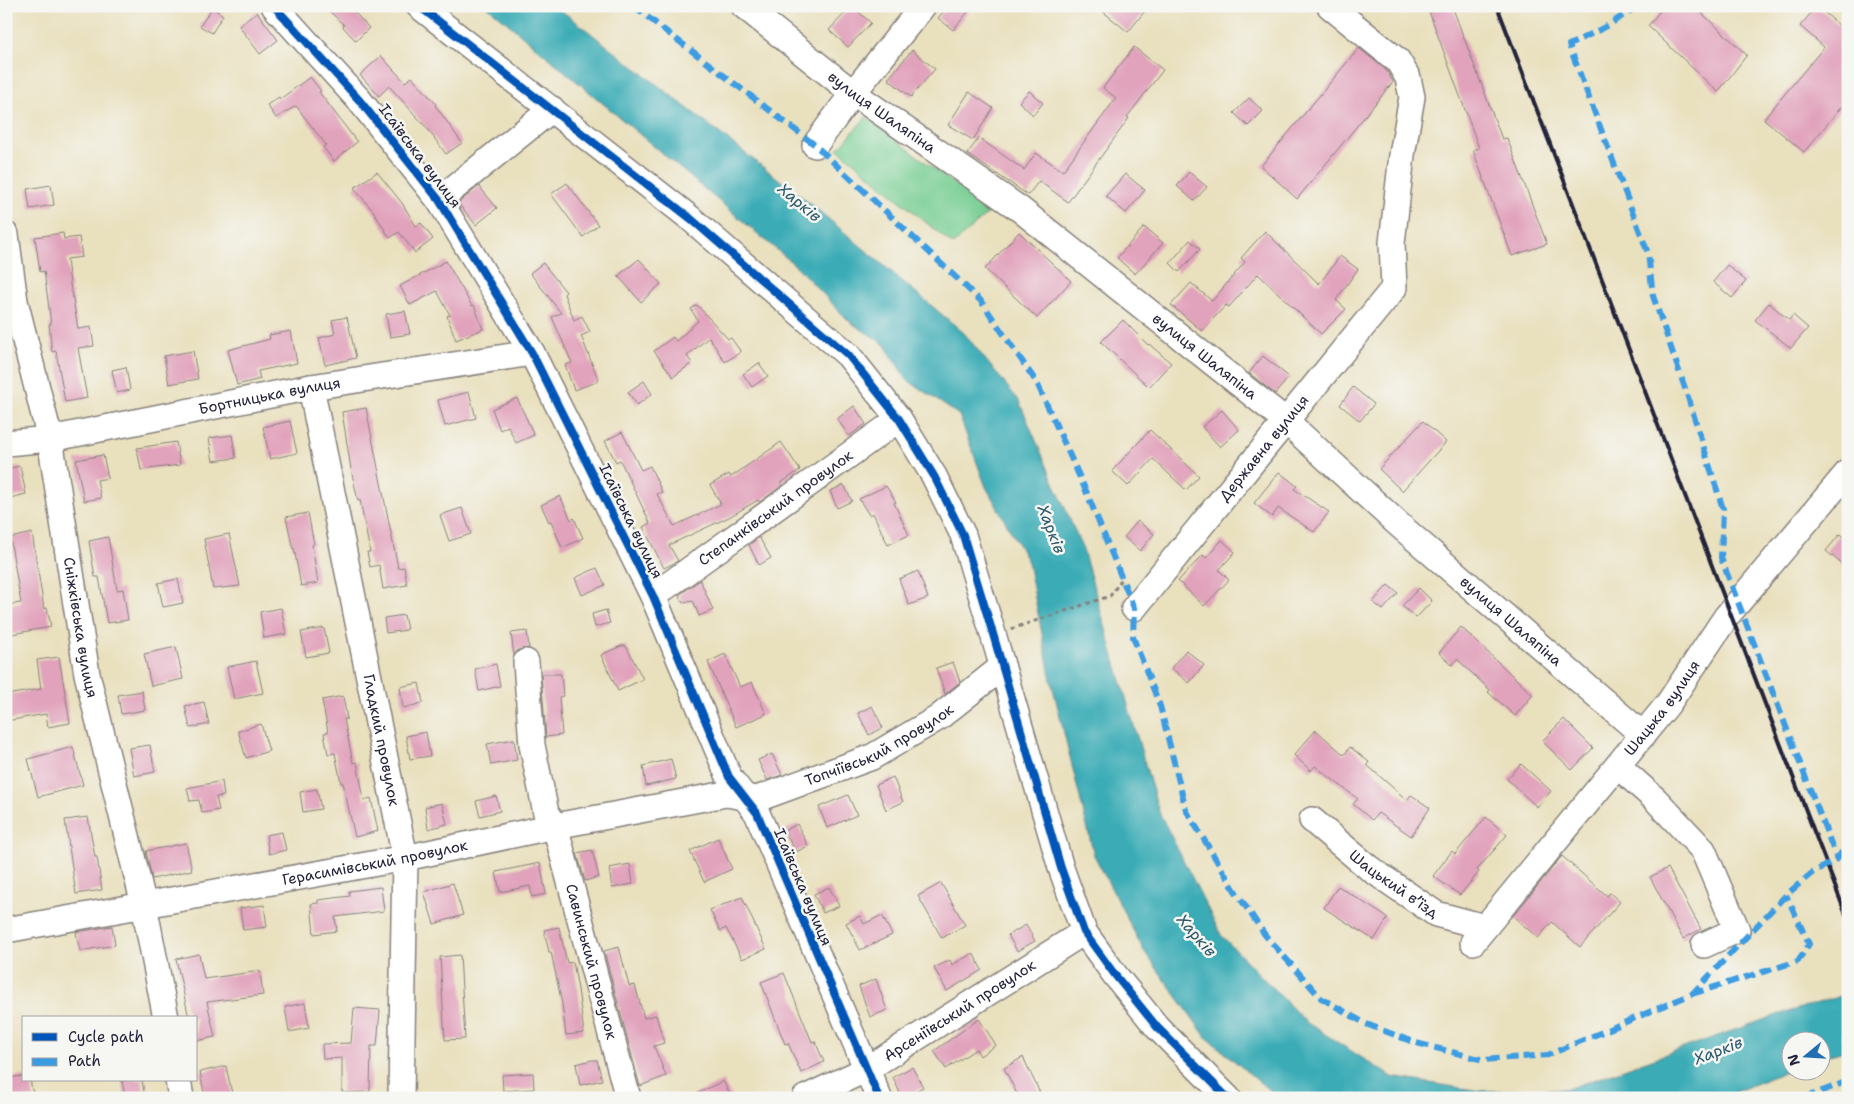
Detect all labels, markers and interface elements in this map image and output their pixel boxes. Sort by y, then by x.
street label: вулиця Шаляпіна [824,67,940,158]
street label: Ісаївська вулиця [374,100,466,212]
water label: Харків [773,177,826,227]
street label: вулиця Шаляпіна [1148,308,1262,404]
street label: Бортницька вулиця [197,373,342,419]
street label: Державна вулиця [1215,391,1313,506]
street label: Степанківський провулок [694,445,857,570]
street label: Ісаївська вулиця [594,460,668,582]
water label: Харків [1032,501,1071,557]
street label: Сніжківська вулиця [59,556,103,700]
street label: вулиця Шаляпіна [1456,572,1566,671]
street label: Шацька вулиця [1620,656,1704,760]
street label: Гладкий провулок [359,672,404,808]
street label: Топчіївський провулок [802,699,958,791]
street label: Ісаївська вулиця [769,825,837,949]
street label: Герасимівський провулок [281,835,469,890]
street label: Шацький в’їзд [1345,845,1443,923]
street label: Савинський провулок [561,882,622,1042]
water label: Харків [1171,909,1221,962]
street label: Арсеніївський провулок [880,955,1039,1066]
legend [22,1016,198,1082]
text: Cycle path [68,1027,144,1047]
water label: Харків [1690,1031,1746,1070]
north arrow [1782,1032,1832,1082]
text: Path [68,1051,101,1071]
text: N [1783,1052,1804,1068]

